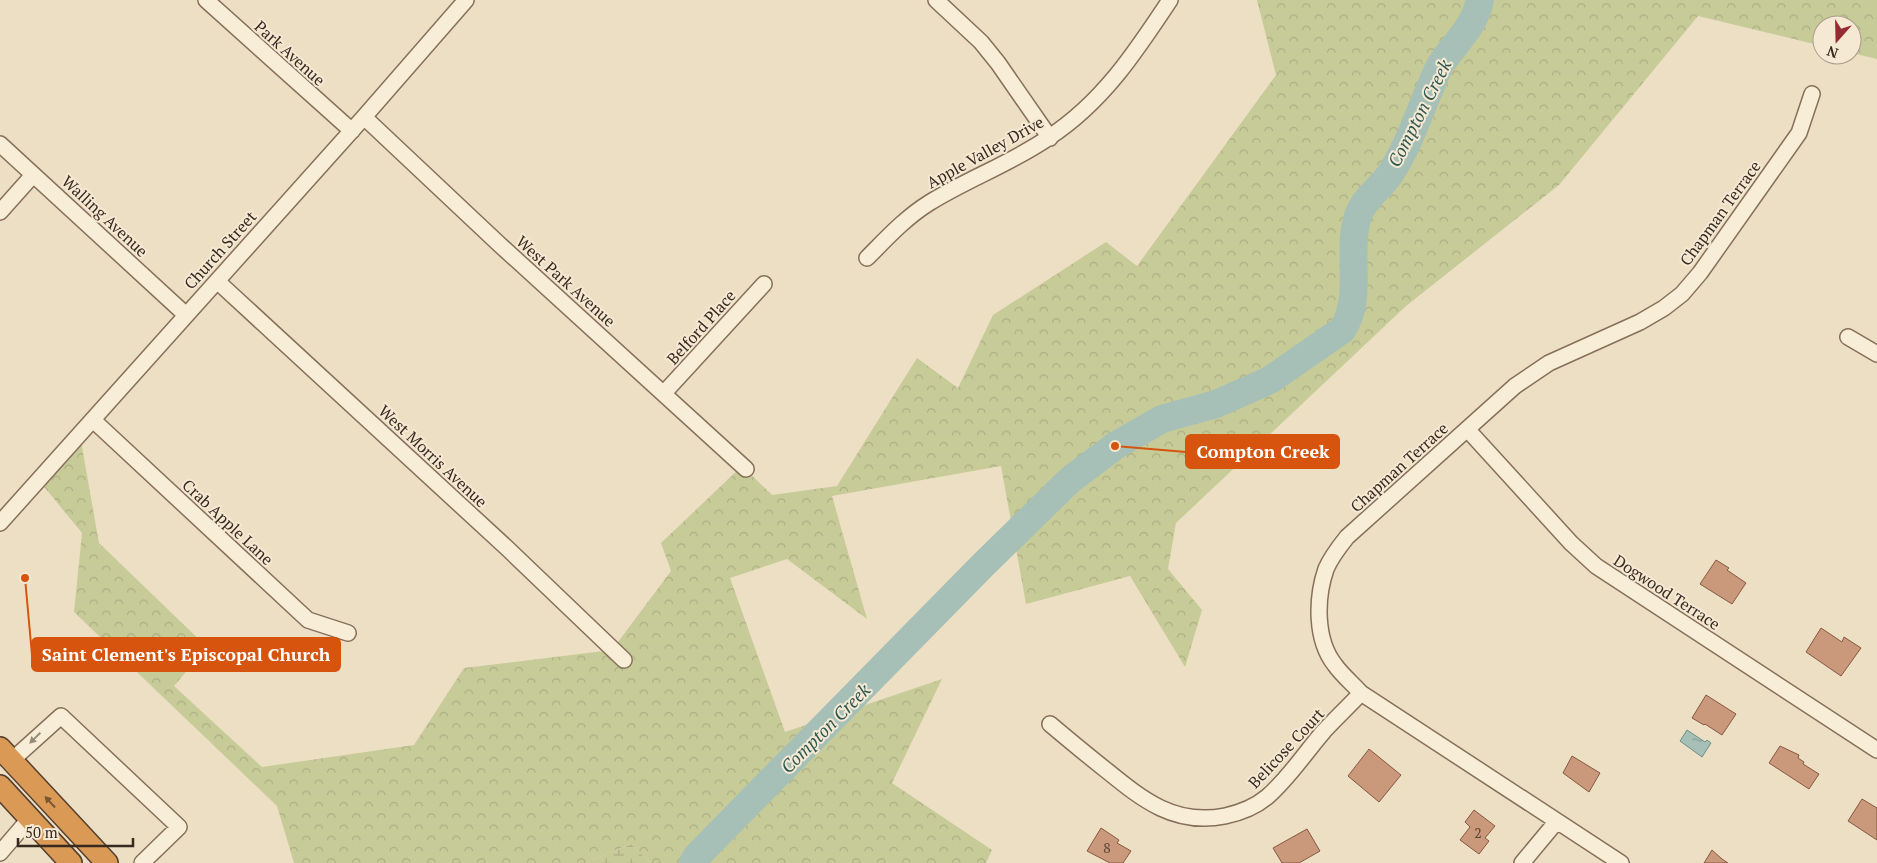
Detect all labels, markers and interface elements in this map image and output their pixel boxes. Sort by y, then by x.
street label: Park Avenue [250,15,330,91]
north arrow [1812,15,1862,65]
text: N [1824,42,1841,63]
water label: Compton Creek [1382,55,1456,171]
street label: Apple Valley Drive [923,111,1047,193]
street label: Chapman Terrace [1674,156,1766,270]
street label: Walling Avenue [57,170,153,262]
street label: Church Street [179,206,261,294]
street label: West Park Avenue [512,230,620,332]
street label: Belford Place [662,285,740,369]
street label: West Morris Avenue [374,400,492,512]
street label: Chapman Terrace [1345,417,1453,517]
callout: Compton Creek [1186,435,1339,468]
text: Compton Creek [1196,439,1330,463]
street label: Crab Apple Lane [178,474,278,570]
street label: Dogwood Terrace [1609,549,1725,635]
callout: Saint Clement's Episcopal Church [32,638,340,671]
text: Saint Clement's Episcopal Church [42,642,331,666]
water label: Compton Creek [775,678,875,778]
street label: Belicose Court [1243,703,1329,793]
one-way arrow [30,732,42,744]
one-way arrow [44,795,55,808]
scale bar [18,816,132,848]
text: 50 m [25,822,58,842]
house number: 2 [1474,823,1482,842]
house number: 8 [1103,838,1111,857]

